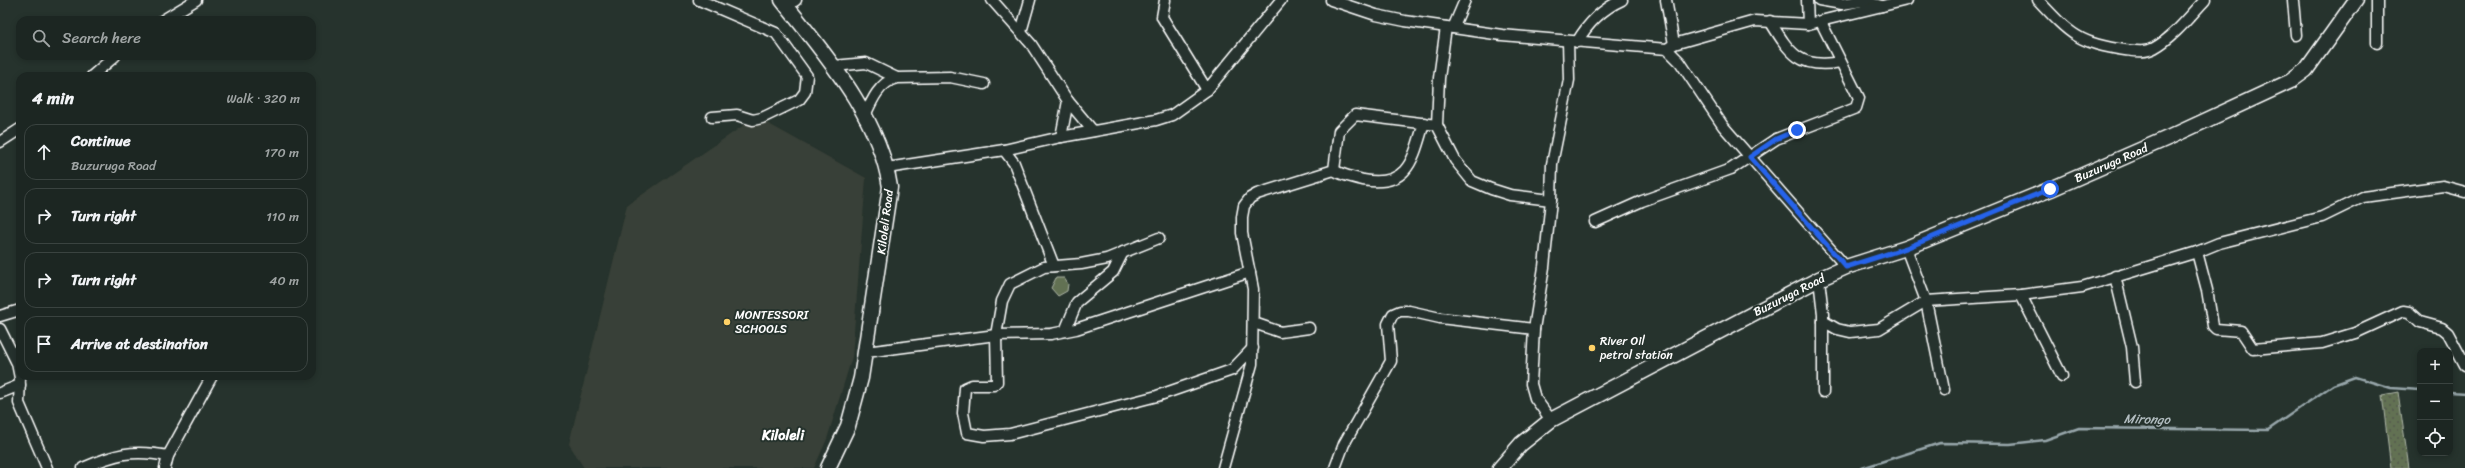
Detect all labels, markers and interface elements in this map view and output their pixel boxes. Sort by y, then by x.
search box [16,16,316,60]
text: Search here [62,25,141,51]
icon: search [30,27,52,49]
text: 4 min [32,83,74,113]
text: Walk · 320 m [226,87,300,110]
route end [1788,121,1806,139]
text: Continue [71,128,131,154]
street label: Buzuruga Road [2071,136,2153,189]
icon: ahead [33,141,55,163]
text: 170 m [264,141,299,164]
text: Buzuruga Road [71,154,156,177]
route start [2041,180,2059,198]
street label: Kiloleli Road [870,187,900,256]
text: Turn right [71,203,136,229]
icon: right [33,205,55,227]
text: 110 m [266,205,299,228]
text: Turn right [71,267,136,293]
street label: Buzuruga Road [1749,267,1830,323]
icon: right [33,269,55,291]
text: 40 m [269,269,299,292]
place label: MONTESSORI SCHOOLS [735,304,810,340]
marker: MONTESSORI SCHOOLS [722,317,732,327]
place label: River Oil petrol station [1599,330,1673,366]
text: Arrive at destination [71,331,208,357]
icon: arrive [33,333,55,355]
marker: River Oil petrol station [1587,343,1597,353]
map controls [2417,348,2453,456]
button: + [2417,348,2453,384]
button: − [2417,384,2453,420]
water label: Mirongo [2124,407,2172,431]
button: locate [2417,420,2453,456]
district label: Kiloleli [761,423,805,448]

